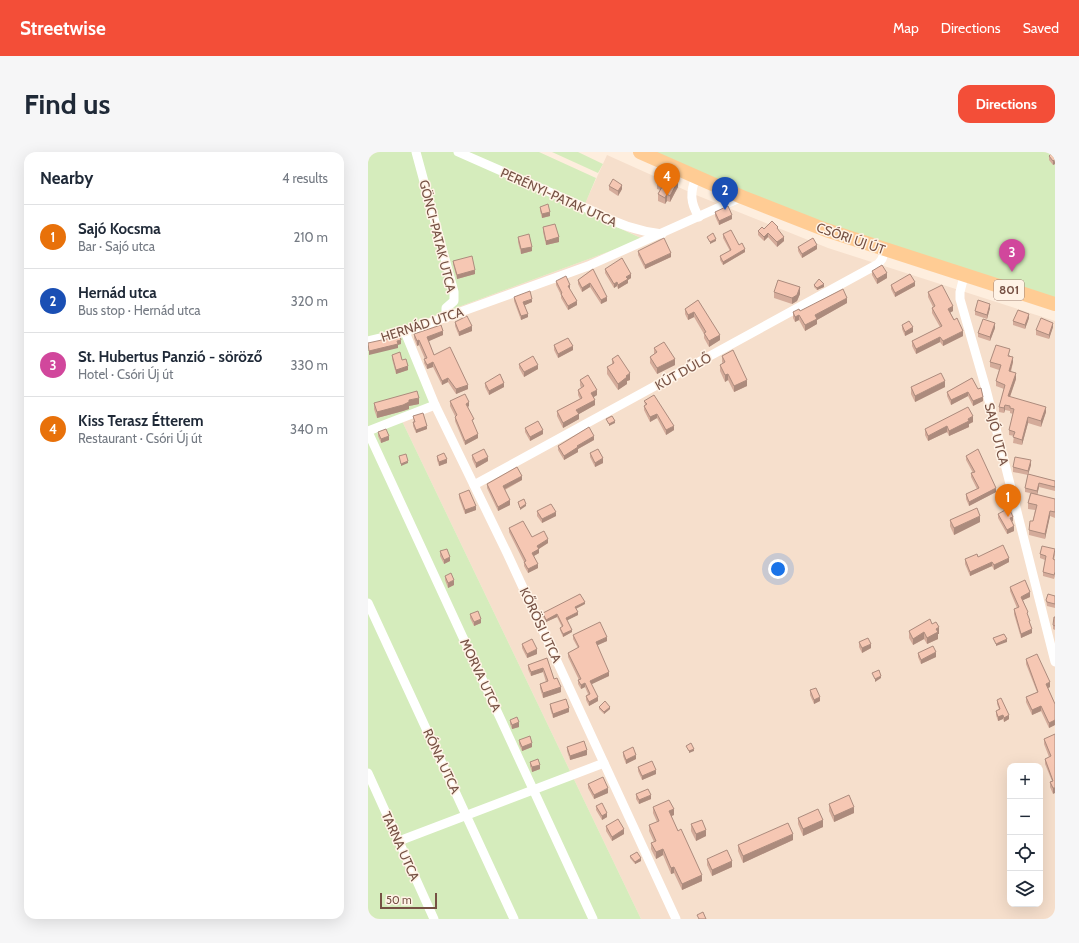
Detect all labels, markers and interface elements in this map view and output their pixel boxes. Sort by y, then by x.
text: Streetwise [20,17,106,40]
text: Map [893,19,919,37]
text: Directions [941,19,1001,37]
text: Saved [1023,19,1059,37]
button: Directions [958,85,1055,123]
text: Find us [24,87,110,121]
street label: PERÉNYI-PATAK UTCA [498,163,620,230]
pin: 4 [654,163,680,196]
text: Nearby [40,168,93,188]
text: 4 results [282,170,328,186]
pin: 2 [712,177,738,210]
street label: GÖNCI-PATAK UTCA [416,178,460,294]
street label: CSÓRI ÚJ ÚT [815,218,888,257]
text: Sajó Kocsma [78,220,161,238]
text: 1 [51,229,55,245]
text: 210 m [294,229,328,245]
text: Bar · Sajó utca [78,238,155,254]
pin: 3 [999,239,1025,272]
road number: 801 [994,280,1024,300]
text: Hernád utca [78,284,157,302]
text: 2 [50,293,56,309]
text: 320 m [291,293,328,309]
text: Bus stop · Hernád utca [78,302,201,318]
street label: HERNÁD UTCA [378,302,465,345]
text: St. Hubertus Panzió - söröző [78,348,262,366]
street label: KÚT DŰLŐ [652,348,714,393]
text: 3 [49,357,57,373]
text: 330 m [291,357,328,373]
text: Hotel · Csóri Új út [78,366,174,382]
street label: SAJÓ UTCA [982,401,1012,467]
text: Kiss Terasz Étterem [78,412,204,430]
text: 4 [49,421,57,437]
text: 340 m [290,421,328,437]
text: Restaurant · Csóri Új út [78,430,202,446]
pin: 1 [995,484,1021,517]
your location [768,559,788,579]
street label: KŐRÖSI UTCA [517,584,566,665]
street label: MORVA UTCA [457,636,505,714]
street label: RÓNA UTCA [420,726,464,796]
map controls [1007,763,1043,907]
button: + [1007,763,1043,799]
button: − [1007,799,1043,835]
street label: TARNA UTCA [379,809,423,883]
button: locate [1007,835,1043,871]
button: layers [1007,871,1043,907]
scale bar [380,891,437,910]
text: 50 m [386,893,412,907]

